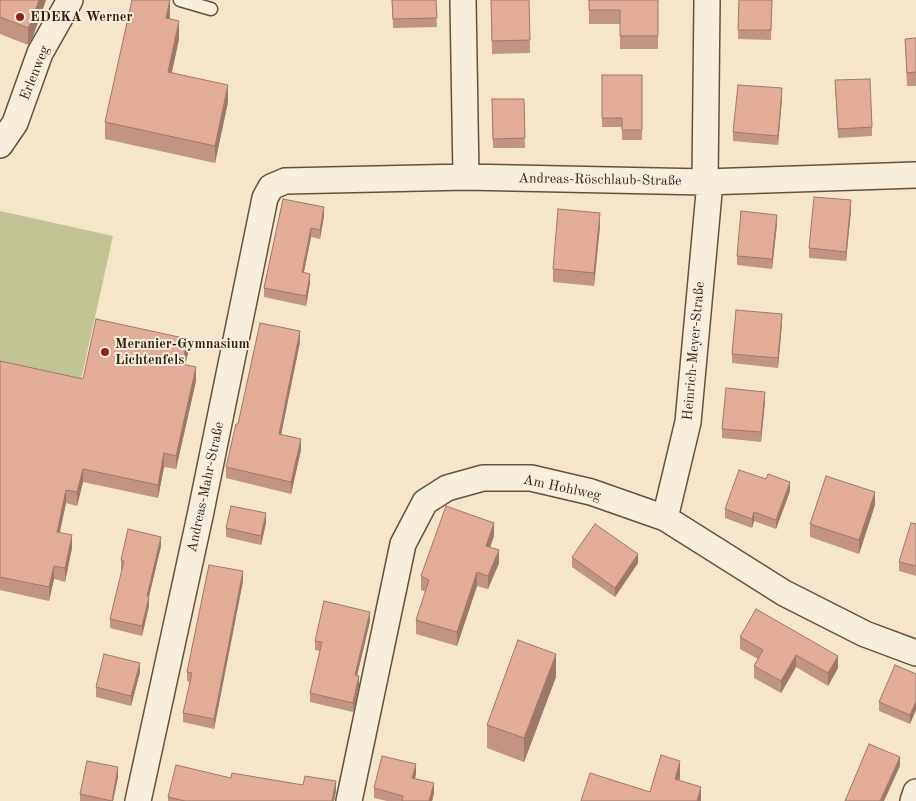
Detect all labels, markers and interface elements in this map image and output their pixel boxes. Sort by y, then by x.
place label: EDEKA Werner [30,9,132,25]
marker: EDEKA Werner [14,11,26,23]
street label: Erlenweg [16,43,54,103]
street label: Andreas-Röschlaub-Straße [518,170,682,190]
street label: Heinrich-Meyer-Straße [680,281,708,421]
place label: Meranier-Gymnasium Lichtenfels [115,336,250,368]
marker: Meranier-Gymnasium Lichtenfels [99,346,111,358]
street label: Andreas-Mahr-Straße [184,420,228,554]
street label: Am Hohlweg [521,472,603,504]

